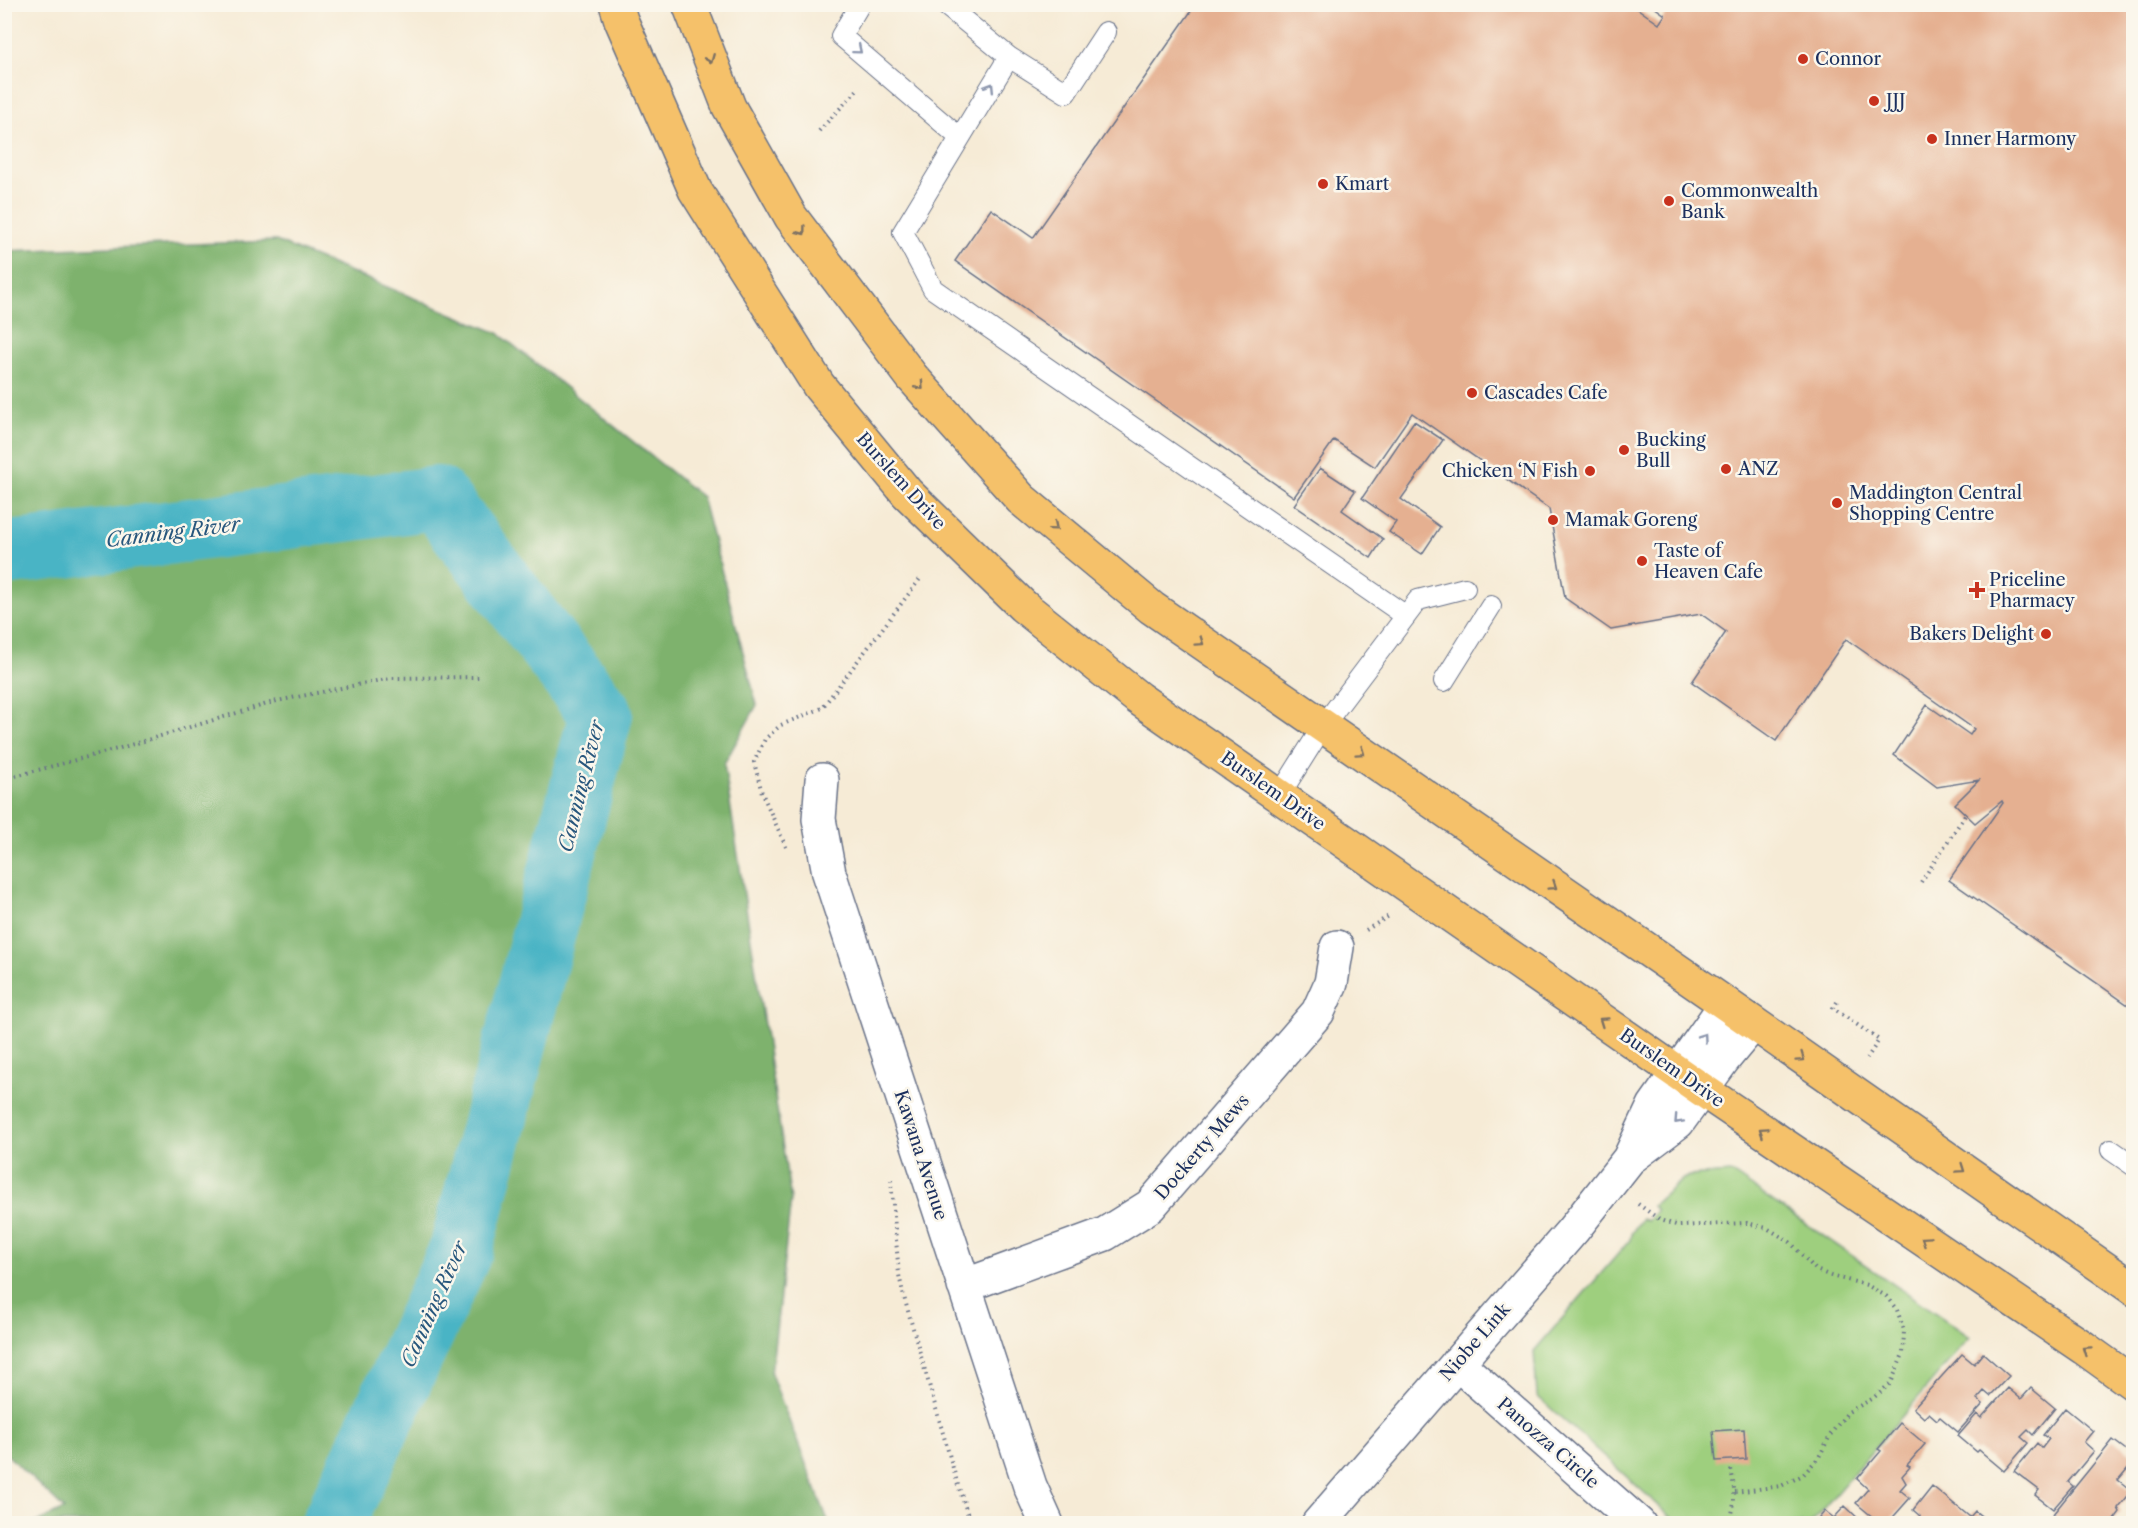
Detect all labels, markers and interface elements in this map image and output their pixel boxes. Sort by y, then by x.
one-way arrow [851,43,862,54]
place label: Connor [1815,48,1881,70]
marker: Connor [1796,52,1810,66]
one-way arrow [703,53,716,64]
one-way arrow [982,83,994,93]
place label: JJJ [1883,90,1906,112]
marker: JJJ [1867,94,1881,108]
place label: Inner Harmony [1944,128,2077,150]
marker: Inner Harmony [1925,132,1939,146]
place label: Kmart [1335,173,1390,195]
marker: Kmart [1316,177,1330,191]
place label: Commonwealth Bank [1681,180,1818,223]
marker: Commonwealth Bank [1662,194,1676,208]
one-way arrow [794,224,805,235]
one-way arrow [913,379,924,390]
place label: Cascades Cafe [1484,382,1608,404]
marker: Cascades Cafe [1465,386,1479,400]
street label: Burslem Drive [852,428,950,534]
place label: Bucking Bull [1636,429,1706,472]
marker: Bucking Bull [1617,443,1631,457]
place label: ANZ [1737,458,1778,480]
place label: Chicken ‘N Fish [1442,460,1578,482]
marker: ANZ [1719,462,1733,476]
marker: Chicken ‘N Fish [1583,464,1597,478]
place label: Maddington Central Shopping Centre [1849,482,2022,525]
marker: Maddington Central Shopping Centre [1830,496,1844,510]
place label: Mamak Goreng [1565,509,1698,531]
water label: Canning River [104,512,243,552]
marker: Mamak Goreng [1546,513,1560,527]
one-way arrow [1047,519,1058,530]
place label: Taste of Heaven Cafe [1654,540,1763,583]
marker: Taste of Heaven Cafe [1635,554,1649,568]
place label: Priceline Pharmacy [1989,569,2076,612]
marker: Priceline Pharmacy [1970,583,1984,597]
place label: Bakers Delight [1909,623,2035,645]
marker: Bakers Delight [2039,627,2053,641]
one-way arrow [1193,635,1204,646]
water label: Canning River [553,716,609,855]
one-way arrow [1354,745,1365,756]
street label: Burslem Drive [1216,747,1330,835]
one-way arrow [1546,879,1557,890]
one-way arrow [1598,1017,1609,1028]
street label: Burslem Drive [1615,1024,1729,1112]
one-way arrow [1696,1033,1707,1044]
one-way arrow [1794,1051,1805,1062]
street label: Kawana Avenue [890,1087,952,1223]
street label: Dockerty Mews [1150,1090,1254,1204]
one-way arrow [1674,1113,1685,1123]
one-way arrow [1759,1127,1770,1138]
one-way arrow [1954,1162,1965,1173]
water label: Canning River [396,1236,473,1371]
one-way arrow [1920,1236,1931,1247]
street label: Niobe Link [1435,1297,1516,1385]
one-way arrow [2082,1346,2093,1357]
street label: Panozza Circle [1493,1393,1603,1493]

